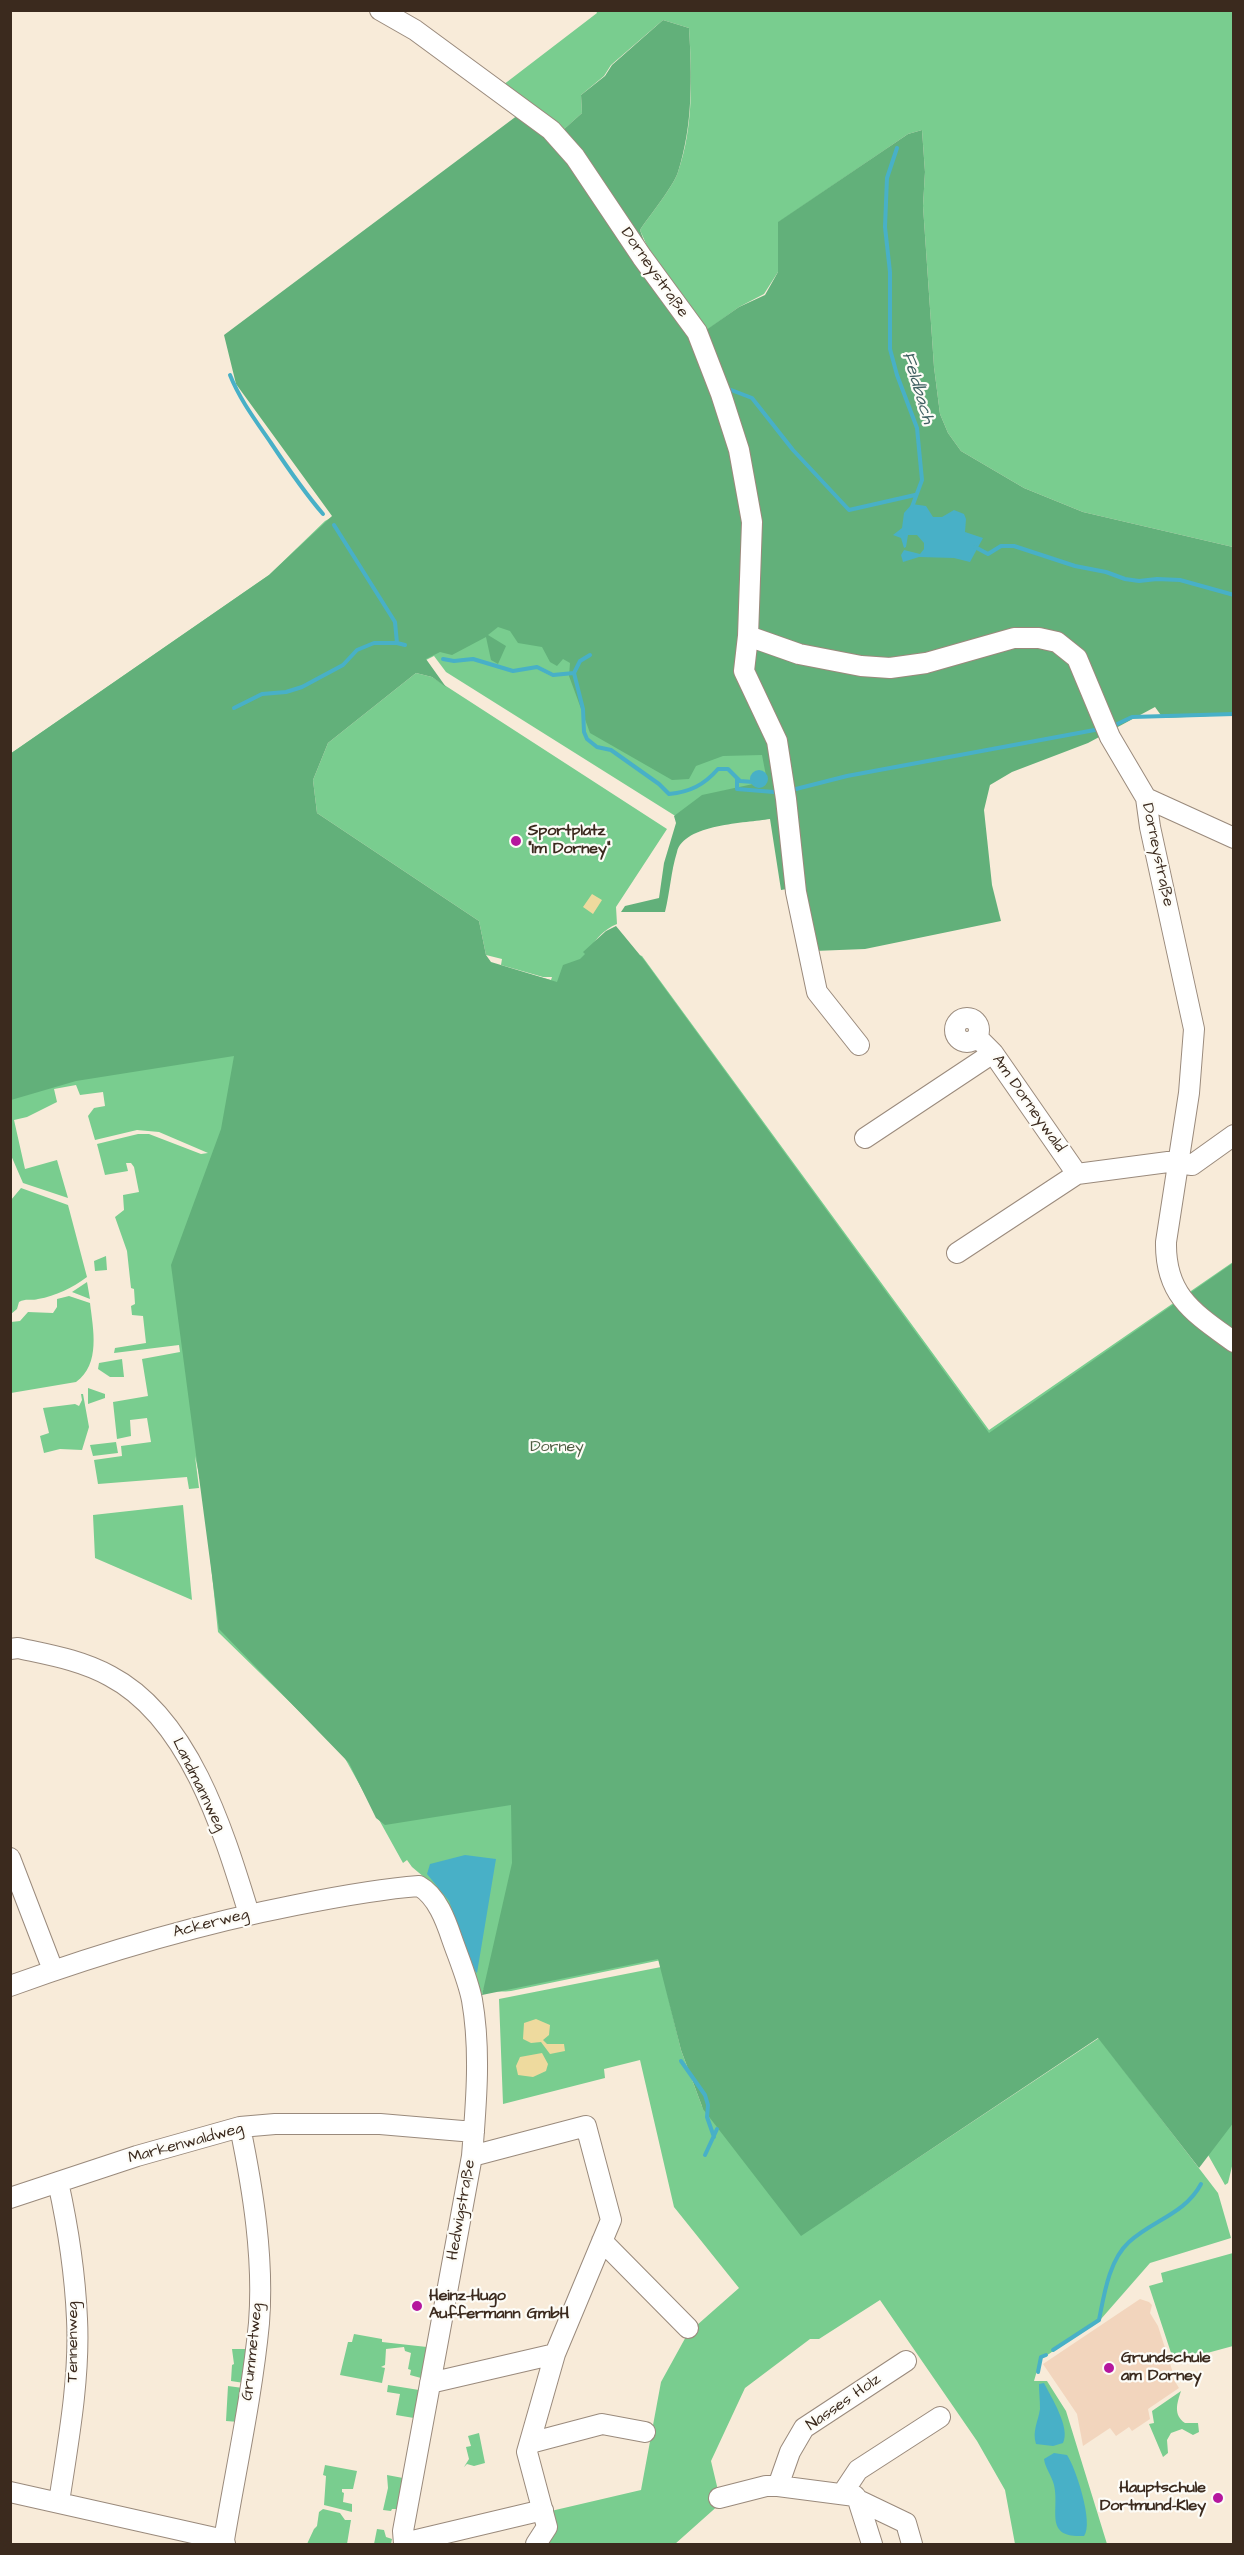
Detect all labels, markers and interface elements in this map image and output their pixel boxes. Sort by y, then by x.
street label: Dorneystraße [616,224,692,322]
water label: Feldbach [896,350,938,426]
street label: Dorneystraße [1137,802,1177,908]
place label: Sportplatz "Im Dorney" [528,822,610,860]
marker: Sportplatz "Im Dorney" [509,834,523,848]
street label: Am Dorneywald [987,1052,1069,1156]
park label: Dorney [530,1438,584,1458]
street label: Landmannweg [167,1735,229,1835]
street label: Ackerweg [171,1905,251,1943]
street label: Markenwaldweg [126,2119,246,2169]
street label: Hedwigstraße [444,2158,480,2262]
place label: Heinz-Hugo Auffermann GmbH [429,2287,569,2325]
marker: Heinz-Hugo Auffermann GmbH [410,2299,424,2313]
street label: Tennenweg [64,2301,84,2383]
street label: Grummetweg [238,2302,268,2402]
place label: Grundschule am Dorney [1121,2349,1211,2387]
marker: Grundschule am Dorney [1102,2361,1116,2375]
street label: Nasses Holz [803,2370,885,2436]
place label: Hauptschule Dortmund-Kley [1100,2479,1206,2517]
marker: Hauptschule Dortmund-Kley [1211,2491,1225,2505]

